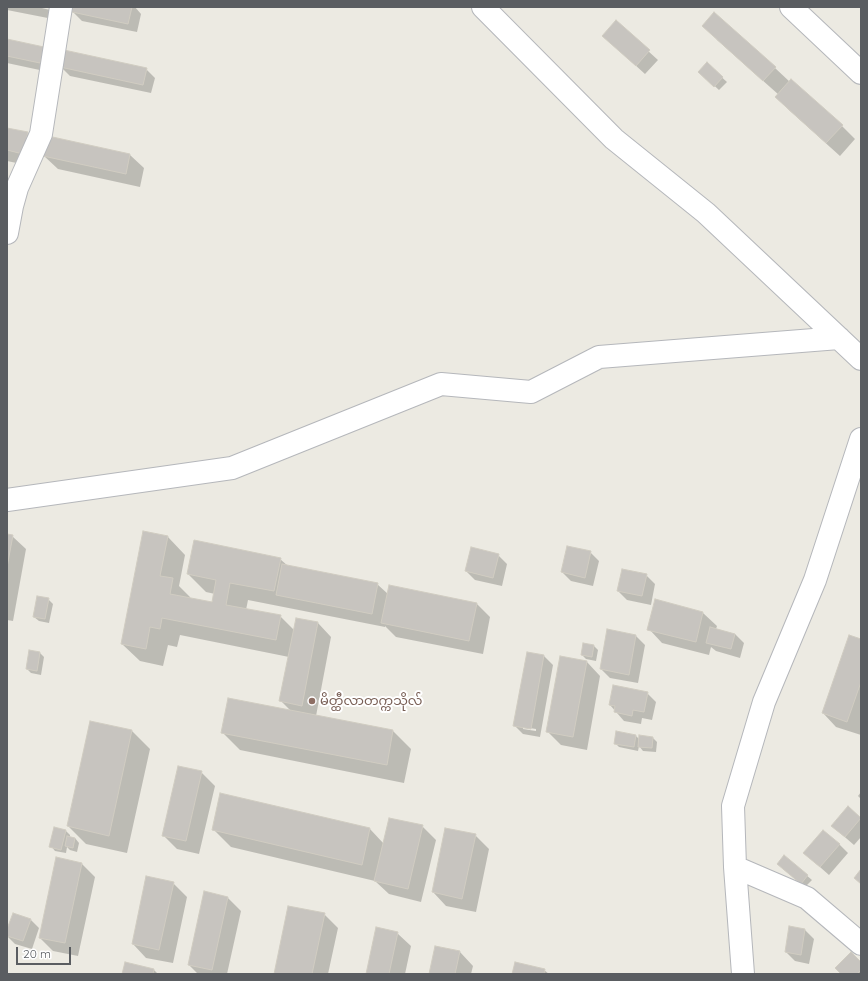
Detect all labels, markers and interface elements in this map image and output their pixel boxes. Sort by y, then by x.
place label: မိတ္ထီလာတက္ကသိုလ် [320,693,422,709]
marker: မိတ္ထီလာတက္ကသိုလ် [307,696,317,706]
scale bar [18,939,73,965]
text: 20 m [23,946,51,961]

